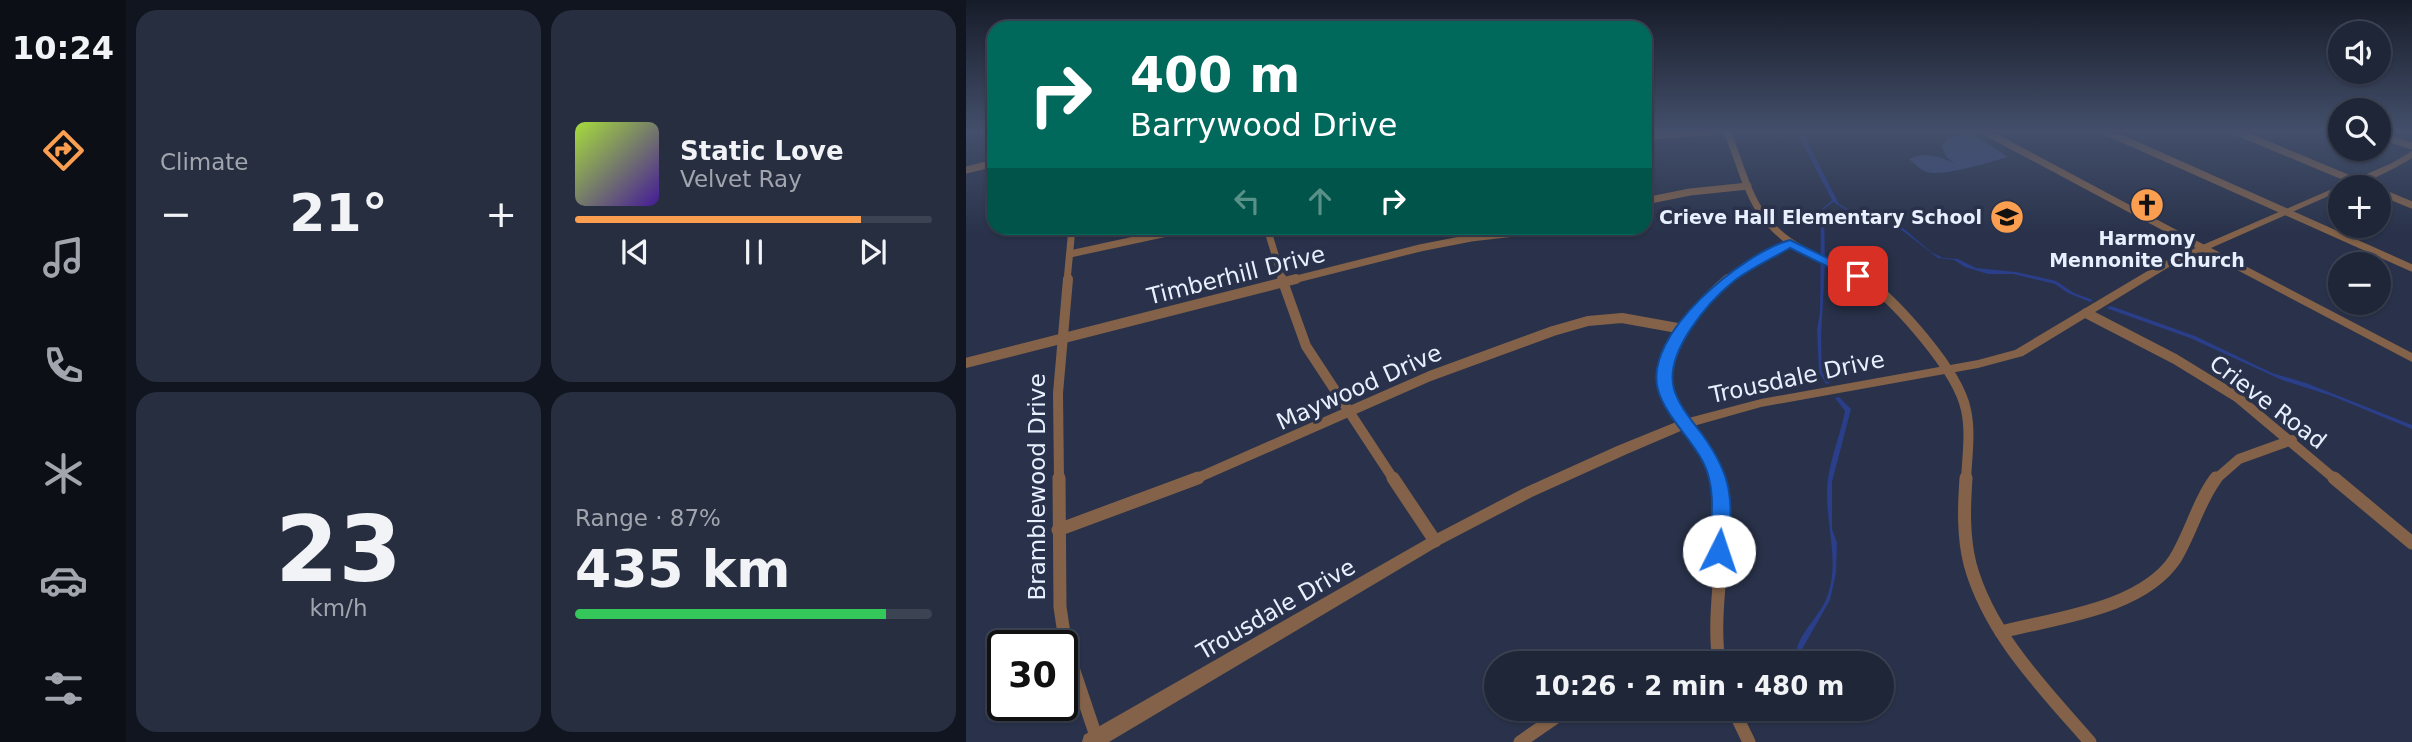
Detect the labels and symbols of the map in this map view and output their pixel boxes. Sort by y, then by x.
church icon: Harmony Mennonite Church [2128,186,2166,224]
school or university icon: Crieve Hall Elementary School [1988,198,2026,236]
place label: Crieve Hall Elementary School [1659,206,1982,228]
place label: Harmony Mennonite Church [2049,227,2245,271]
street label: Timberhill Drive [1143,240,1328,310]
pin [1828,246,1888,306]
street label: Maywood Drive [1273,339,1445,435]
street label: Trousdale Drive [1706,346,1887,408]
street label: Crieve Road [2205,350,2331,454]
street label: Bramblewood Drive [1024,373,1050,601]
position arrow [1682,514,1756,588]
street label: Trousdale Drive [1192,553,1360,665]
speed limit sign: 30 [987,630,1078,721]

